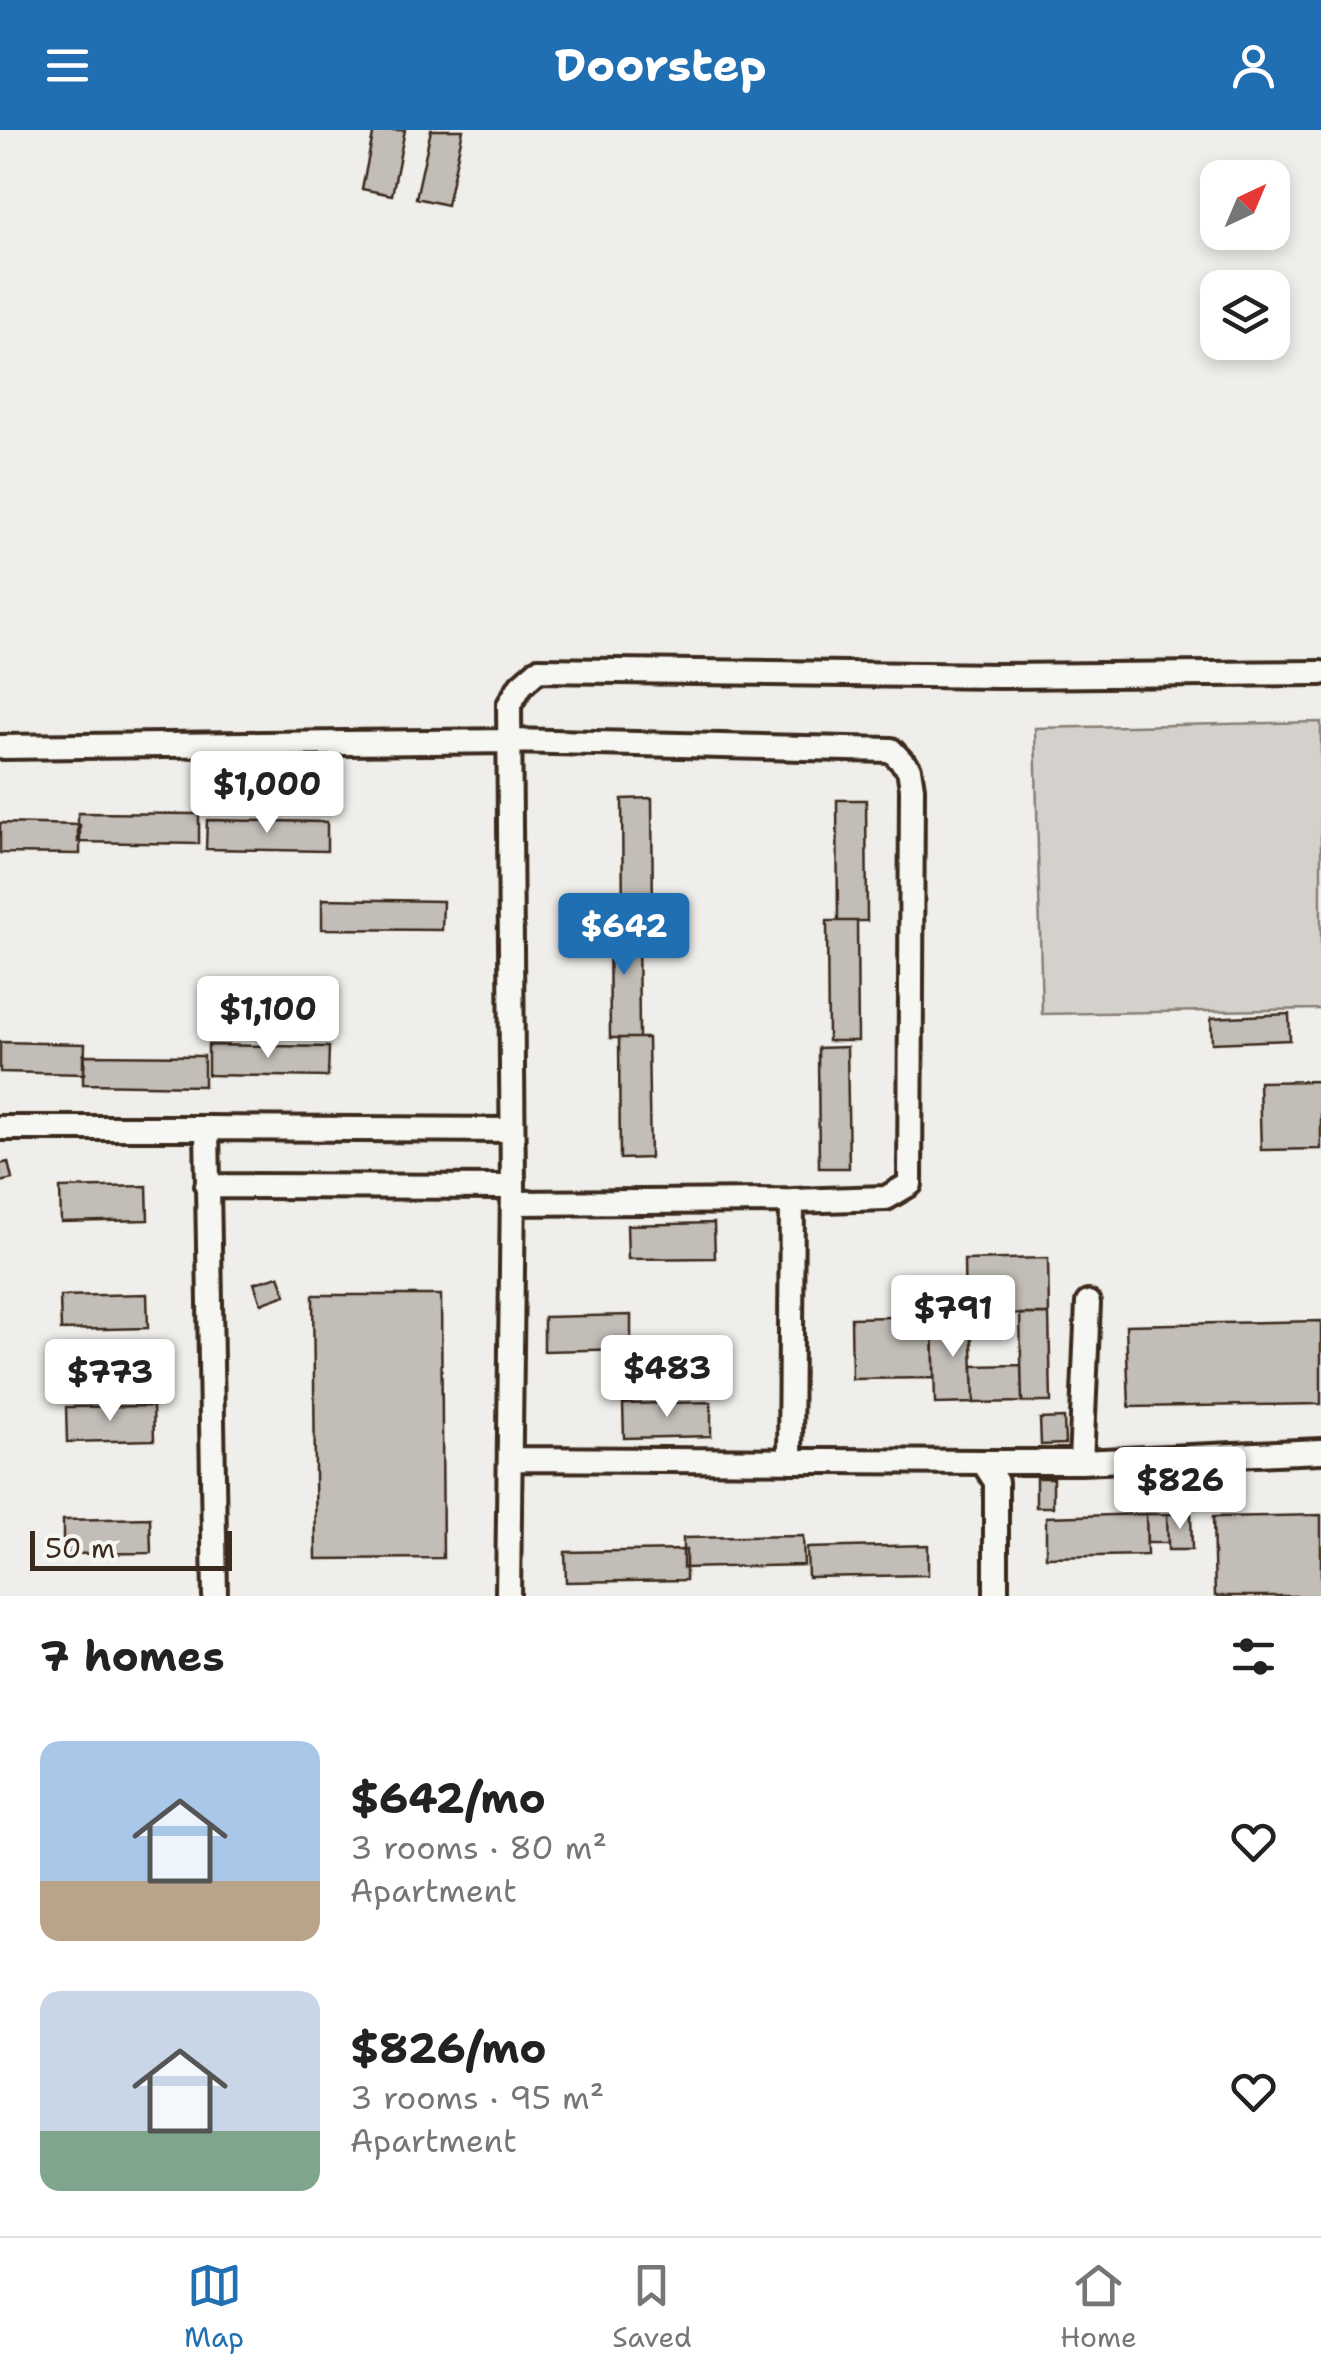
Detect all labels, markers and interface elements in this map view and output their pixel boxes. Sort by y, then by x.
text: Doorstep [555,35,766,95]
icon: menu [40,38,95,93]
icon: person [1226,38,1281,93]
north arrow [1200,160,1290,250]
map controls [1200,160,1290,360]
button: layers [1200,270,1290,360]
pin: $1,000 [186,751,348,836]
text: $1,000 [213,762,321,805]
pin: $642 [565,893,683,978]
text: $642 [580,904,668,947]
pin: $1,100 [187,976,349,1061]
text: $1,100 [219,987,317,1030]
pin: $791 [894,1275,1012,1360]
text: $791 [913,1286,993,1329]
pin: $483 [608,1335,726,1420]
pin: $773 [51,1339,169,1424]
text: $483 [623,1346,711,1389]
text: $773 [67,1350,153,1393]
pin: $826 [1121,1447,1239,1532]
text: $826 [1136,1458,1224,1501]
scale bar [30,1526,232,1570]
text: 50 m [45,1529,115,1567]
text: 7 homes [40,1628,225,1684]
icon: filters [1226,1629,1281,1684]
text: $642/mo [350,1770,546,1826]
icon: home [120,1781,240,1901]
icon: heart [1226,1814,1281,1869]
text: 3 rooms · 80 m² [350,1826,607,1869]
text: Apartment [350,1869,517,1912]
text: $826/mo [350,2020,547,2076]
icon: home [120,2031,240,2151]
icon: heart [1226,2064,1281,2119]
text: 3 rooms · 95 m² [350,2076,604,2119]
text: Apartment [350,2119,517,2162]
tab: Map [184,2258,244,2356]
tab: Saved [612,2258,692,2356]
tab: Home [1060,2258,1137,2356]

